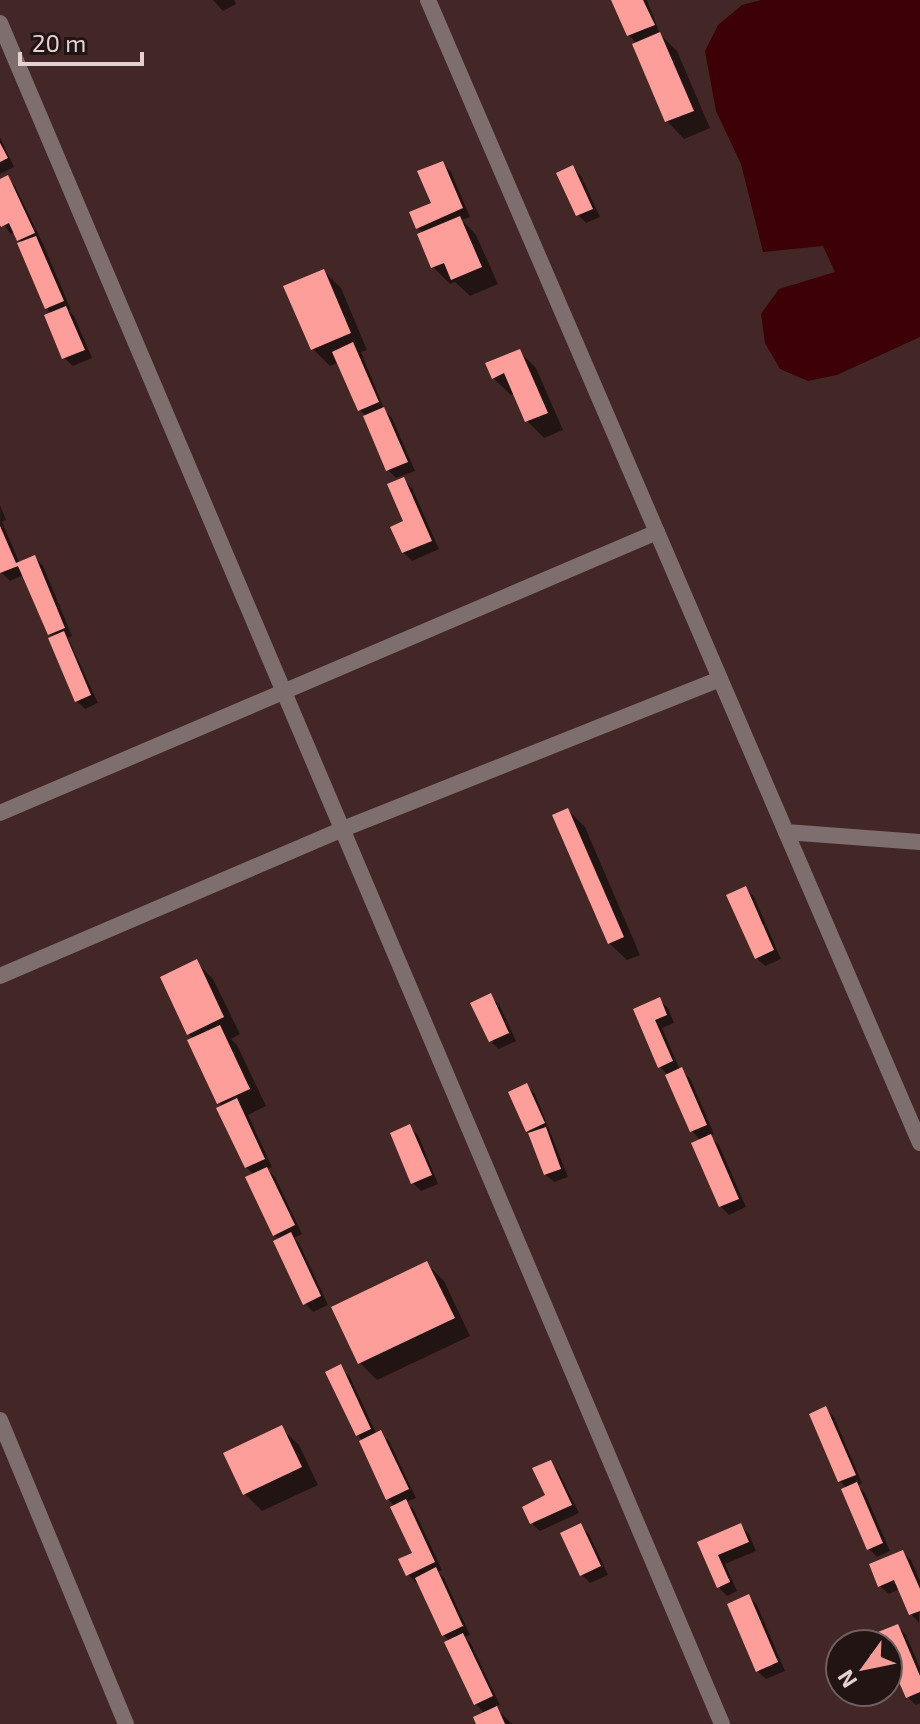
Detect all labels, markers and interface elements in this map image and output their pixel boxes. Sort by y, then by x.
scale bar [20,16,142,66]
text: 20 m [32,28,86,57]
north arrow [824,1628,904,1708]
text: N [831,1666,862,1693]

